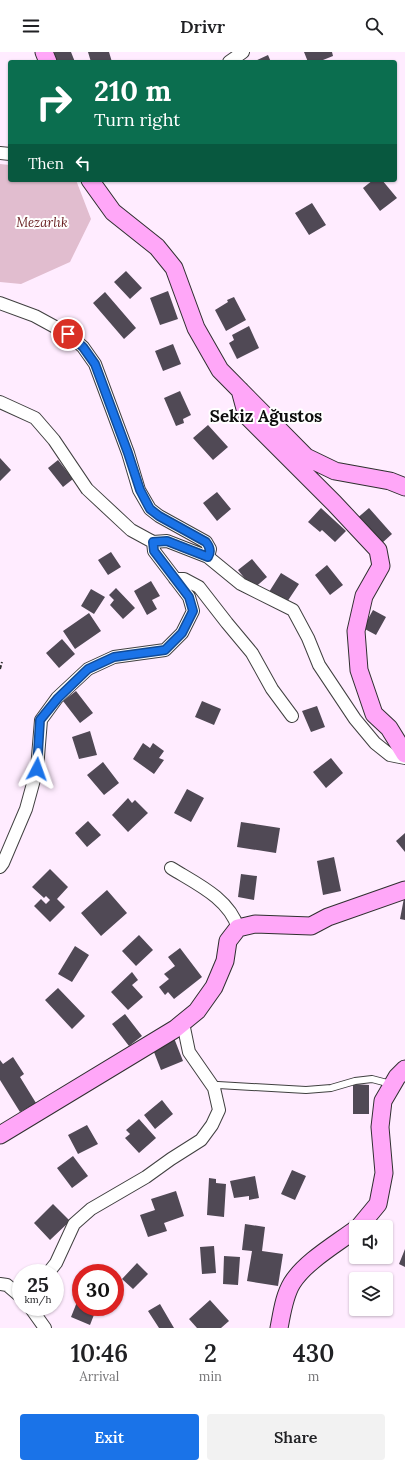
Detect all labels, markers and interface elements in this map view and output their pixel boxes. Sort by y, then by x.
icon: menu [20,15,42,37]
text: Drivr [180,15,225,38]
icon: search [363,15,385,37]
text: 210 m [94,73,171,109]
icon: right [28,76,80,128]
text: Turn right [94,108,180,131]
icon: left [72,152,94,174]
text: Then [28,154,64,173]
park label: Mezarlık [16,214,68,231]
pin [51,317,85,351]
icon: arrive [57,323,79,345]
district label: Sekiz Ağustos [210,405,322,427]
position arrow [16,748,58,790]
map controls [349,1220,393,1316]
button: sound [349,1220,393,1264]
speed limit sign: 30 [72,1264,124,1316]
text: 25 [27,1272,49,1297]
button: layers [349,1272,393,1316]
text: km/h [24,1293,52,1306]
text: 10:46 [71,1338,128,1369]
text: 2 [204,1338,217,1369]
text: 430 [293,1338,334,1369]
text: Arrival [80,1368,119,1385]
text: min [199,1368,222,1385]
text: m [308,1368,319,1385]
button: Exit [20,1414,199,1460]
button: Share [207,1414,385,1460]

